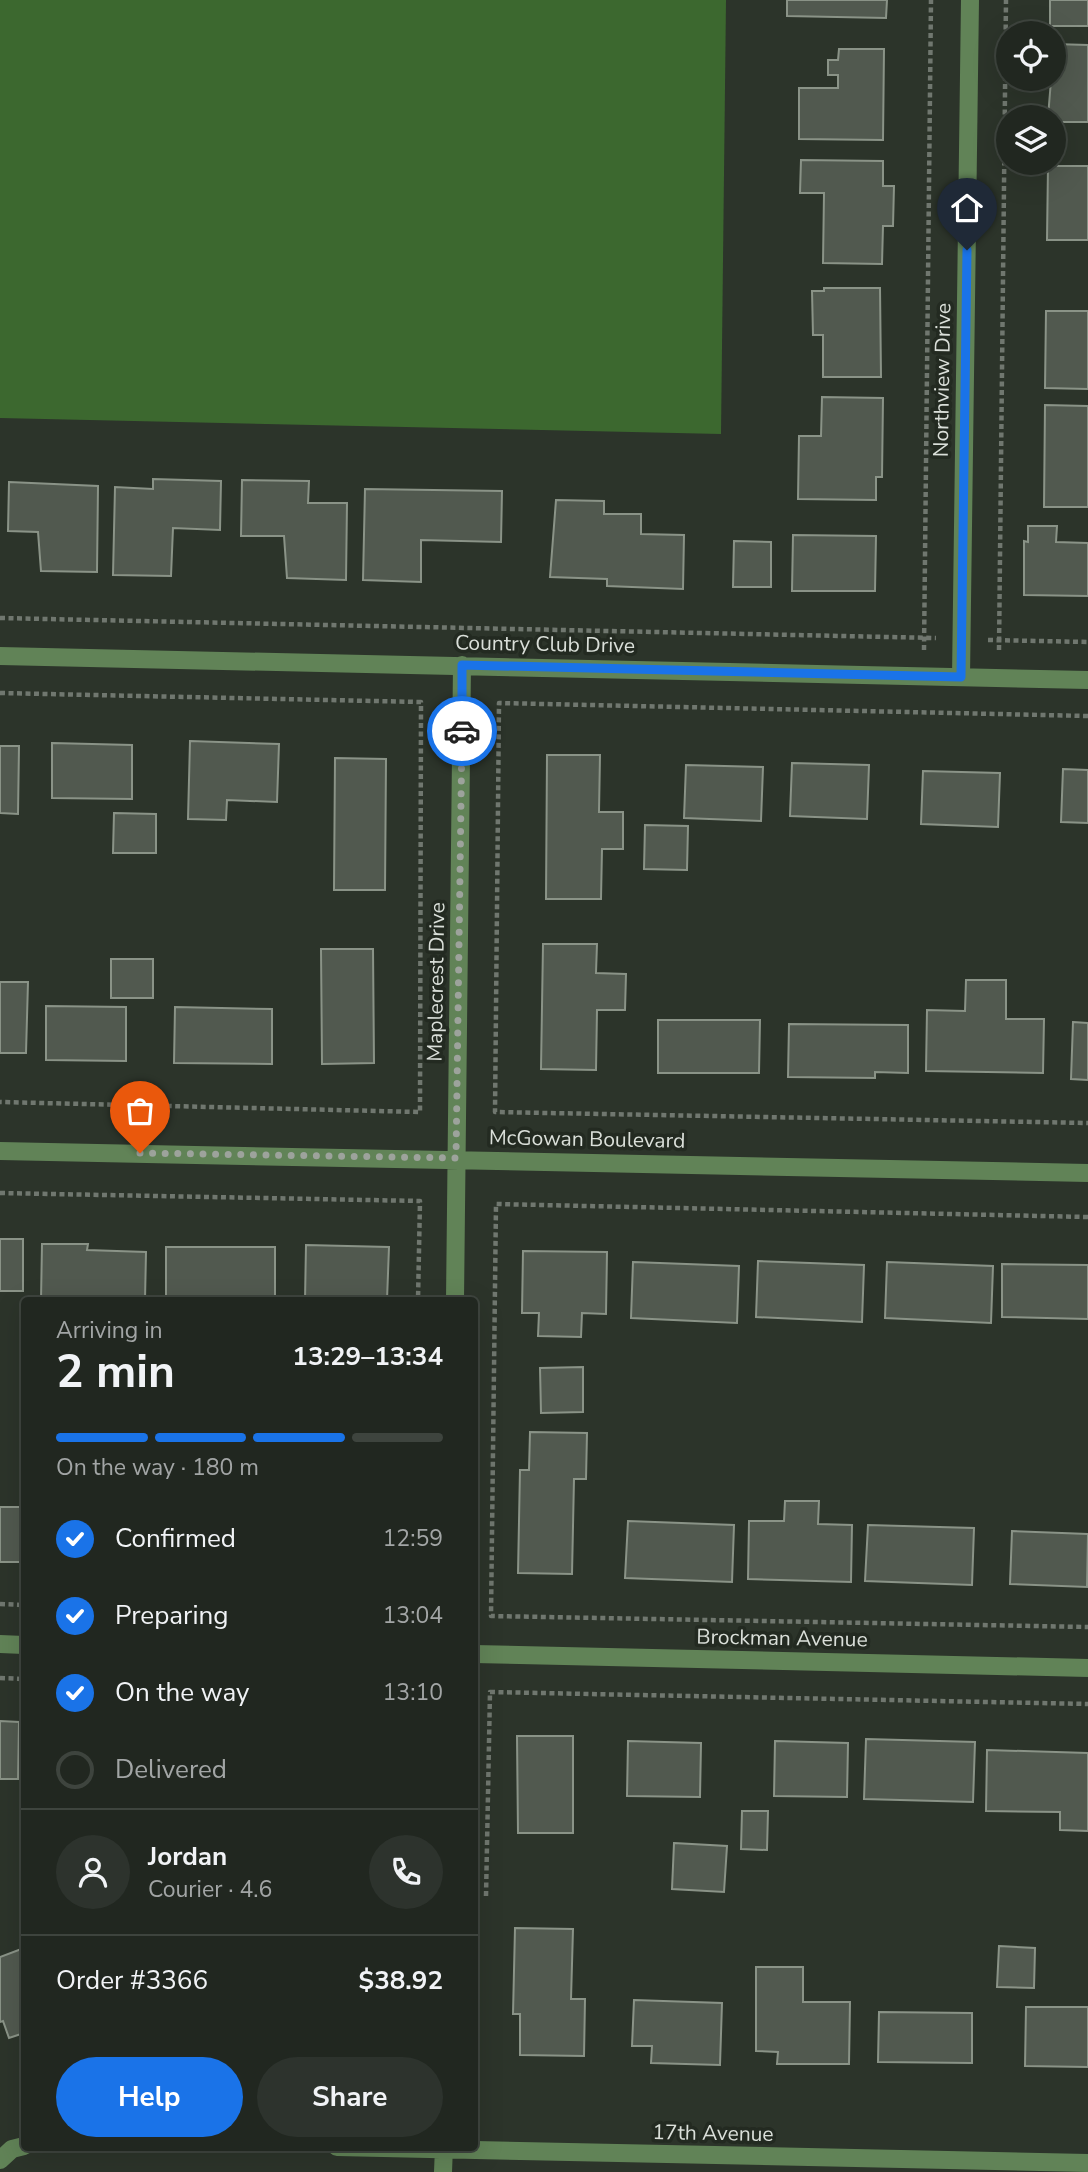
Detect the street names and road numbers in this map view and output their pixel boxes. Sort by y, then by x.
street label: Northview Drive [927,303,957,457]
street label: Country Club Drive [455,628,635,660]
street label: Maplecrest Drive [421,902,451,1062]
street label: McGowan Boulevard [489,1123,685,1155]
street label: Brockman Avenue [696,1623,868,1653]
street label: 17th Avenue [652,2118,774,2148]

